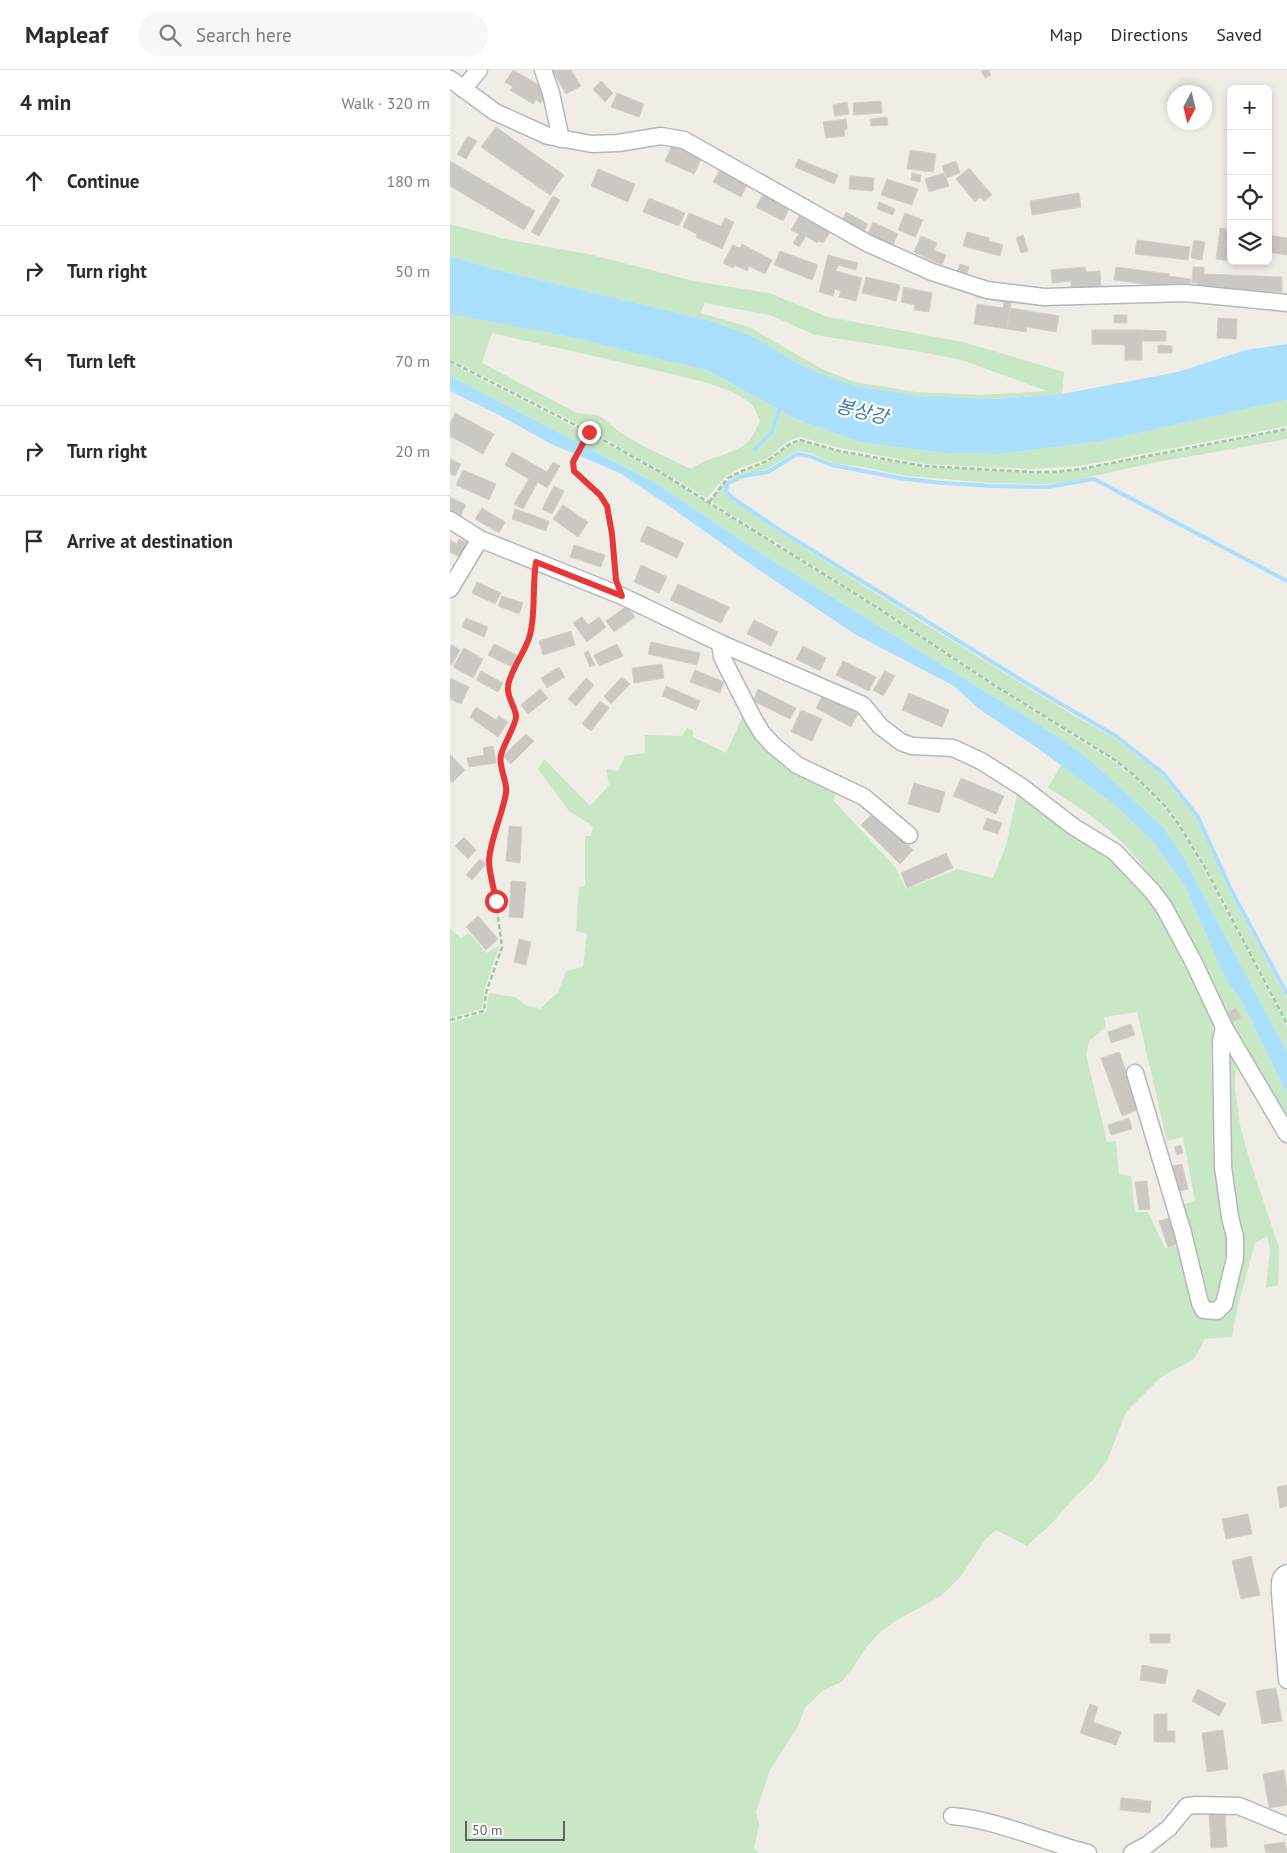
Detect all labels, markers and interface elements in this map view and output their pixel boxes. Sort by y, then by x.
search box [138,12,488,57]
text: Mapleaf [25,19,108,50]
icon: search [156,21,184,49]
text: Search here [196,23,292,47]
text: Map [1050,23,1082,46]
text: Directions [1110,23,1188,46]
text: Saved [1216,23,1262,46]
north arrow [1167,85,1212,130]
map controls [1227,85,1272,265]
button: + [1227,85,1272,130]
text: 4 min [20,89,71,116]
text: Walk · 320 m [341,93,430,113]
button: − [1227,130,1272,175]
icon: ahead [20,167,48,195]
text: Continue [67,169,139,193]
text: 180 m [387,171,430,191]
button: locate [1227,175,1272,220]
button: layers [1227,220,1272,265]
icon: right [20,257,48,285]
text: Turn right [67,259,147,283]
text: 50 m [395,261,430,281]
icon: left [20,347,48,375]
text: Turn left [67,349,136,373]
text: 70 m [395,351,430,371]
water label: 봉상강 [834,393,893,430]
route end [578,421,601,444]
icon: right [20,437,48,465]
text: Turn right [67,439,147,463]
text: 20 m [395,441,430,461]
icon: arrive [20,527,48,555]
text: Arrive at destination [67,529,233,553]
route start [485,890,508,913]
scale bar [465,1818,565,1841]
text: 50 m [472,1821,502,1839]

